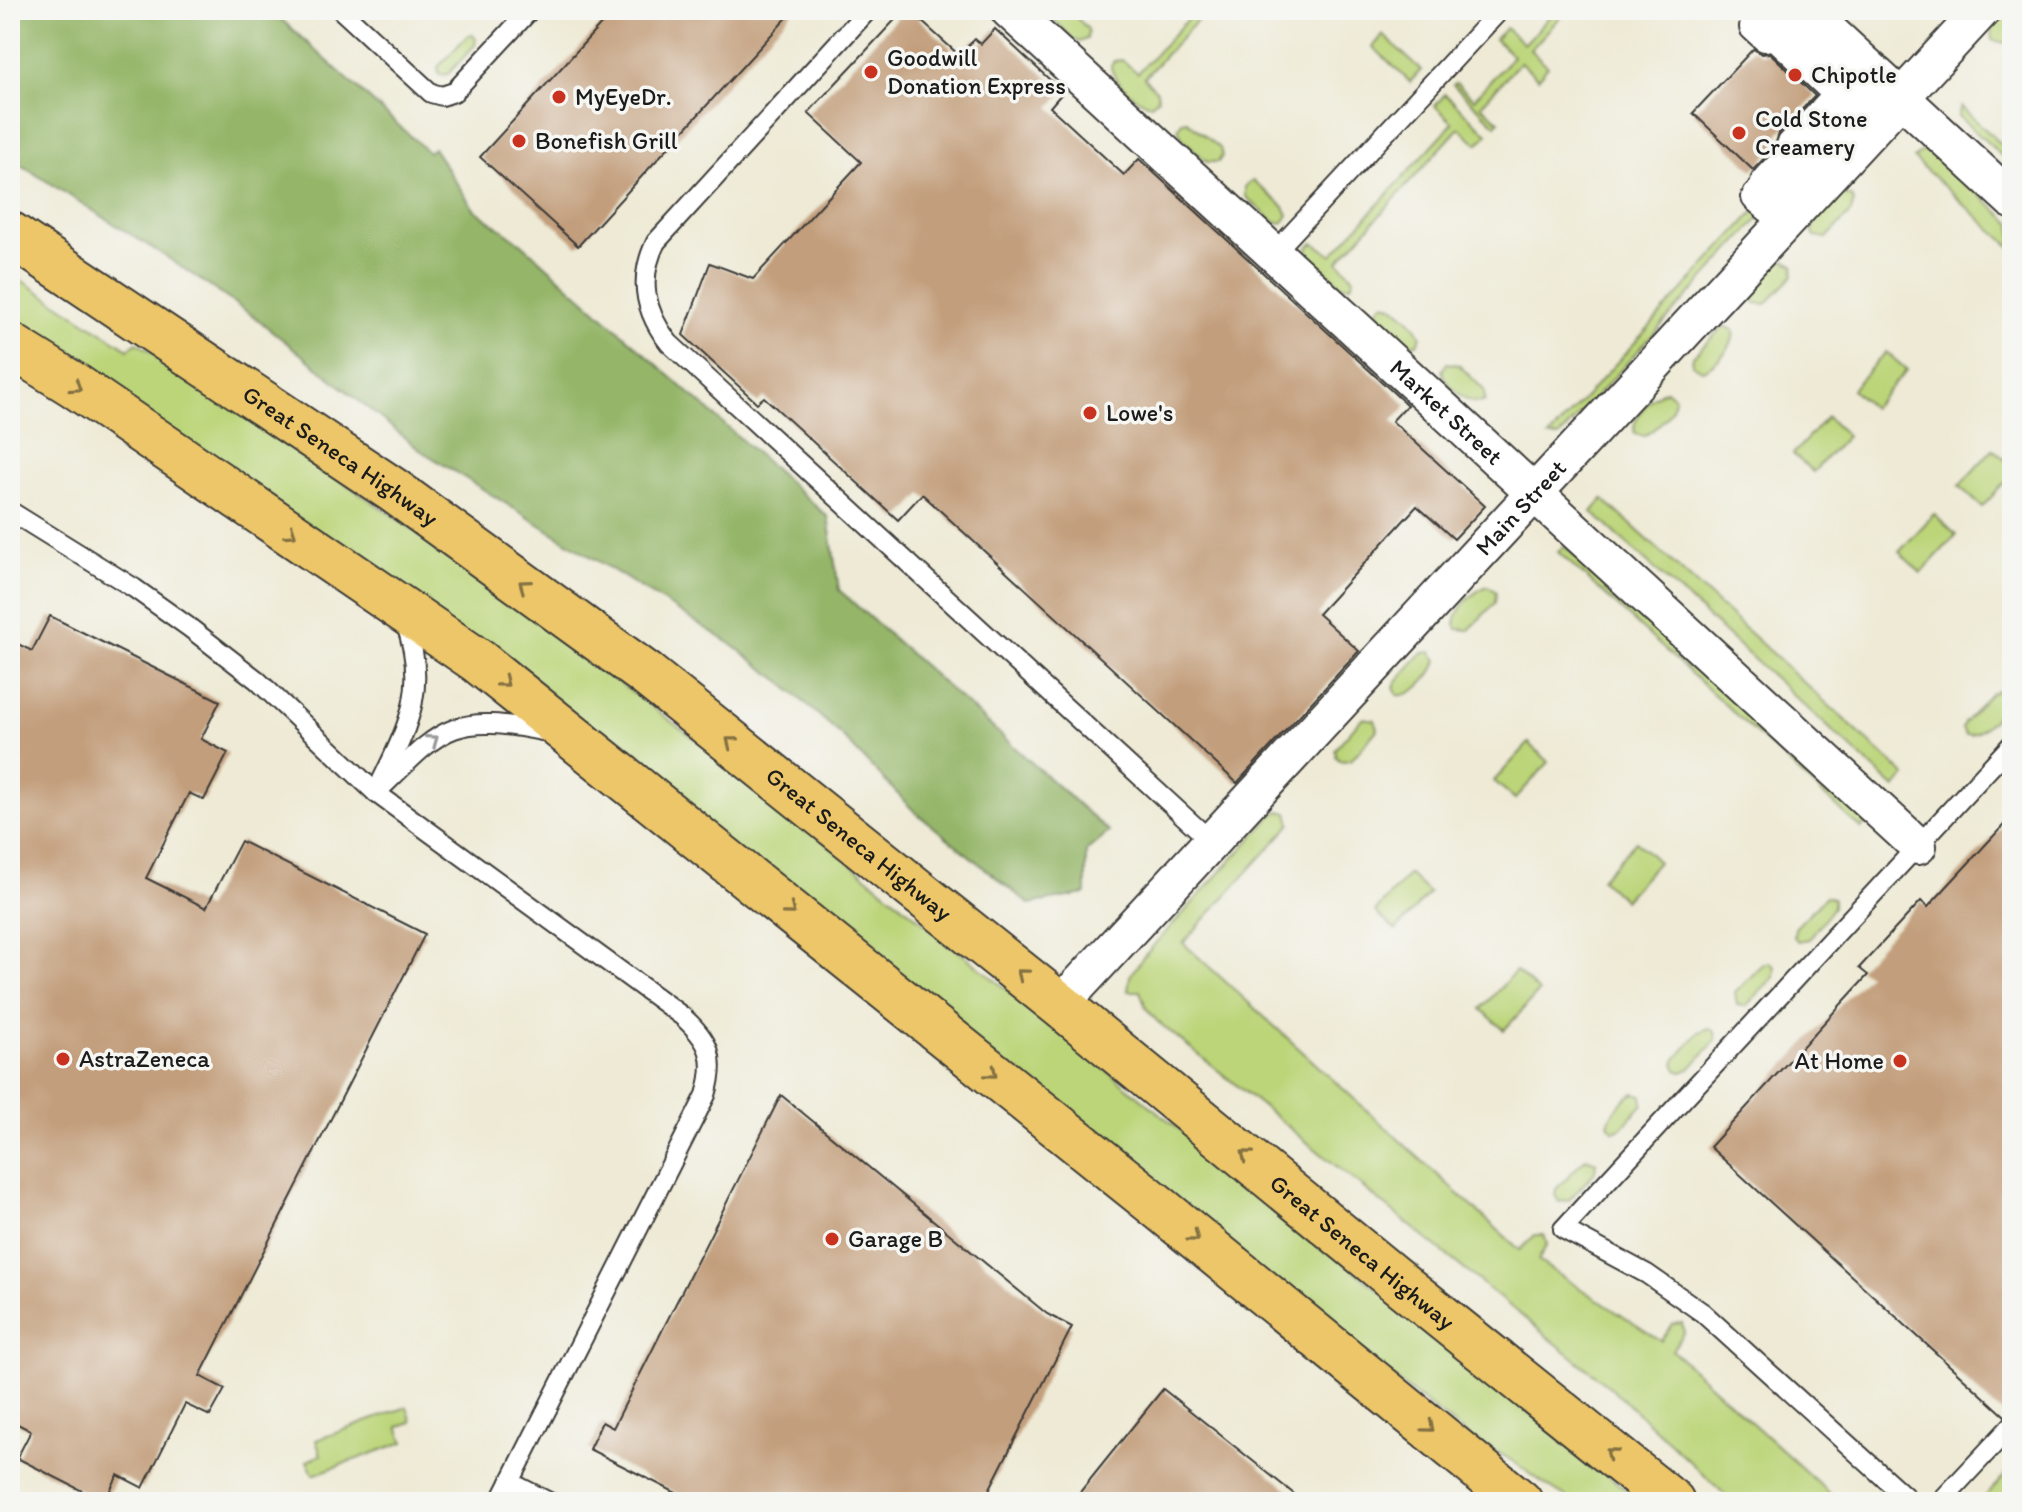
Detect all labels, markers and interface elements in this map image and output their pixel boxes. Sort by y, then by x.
place label: Goodwill Donation Express [887,43,1066,100]
place label: Chipotle [1811,60,1897,89]
marker: Goodwill Donation Express [862,63,880,81]
marker: Chipotle [1786,66,1804,84]
place label: MyEyeDr. [575,82,672,111]
marker: MyEyeDr. [550,88,568,106]
place label: Cold Stone Creamery [1755,104,1868,161]
marker: Cold Stone Creamery [1730,124,1748,142]
place label: Bonefish Grill [535,126,678,155]
marker: Bonefish Grill [510,132,528,150]
street label: Market Street [1384,353,1509,471]
one-way arrow [67,377,82,392]
street label: Great Seneca Highway [237,379,444,532]
place label: Lowe's [1106,398,1173,427]
marker: Lowe's [1081,404,1099,422]
street label: Main Street [1469,453,1572,561]
one-way arrow [282,523,296,538]
one-way arrow [518,581,532,595]
one-way arrow [495,672,509,687]
one-way arrow [424,735,438,750]
one-way arrow [726,737,740,752]
street label: Great Seneca Highway [760,761,958,927]
one-way arrow [781,900,795,915]
one-way arrow [1017,969,1031,984]
place label: AstraZeneca [79,1044,210,1073]
place label: At Home [1795,1046,1884,1075]
marker: AstraZeneca [54,1050,72,1068]
marker: At Home [1891,1052,1909,1070]
one-way arrow [983,1063,997,1078]
one-way arrow [1240,1151,1255,1165]
street label: Great Seneca Highway [1264,1168,1461,1336]
place label: Garage B [848,1224,943,1253]
one-way arrow [1185,1227,1200,1241]
marker: Garage B [823,1230,841,1248]
one-way arrow [1420,1418,1435,1432]
one-way arrow [1606,1448,1620,1463]

